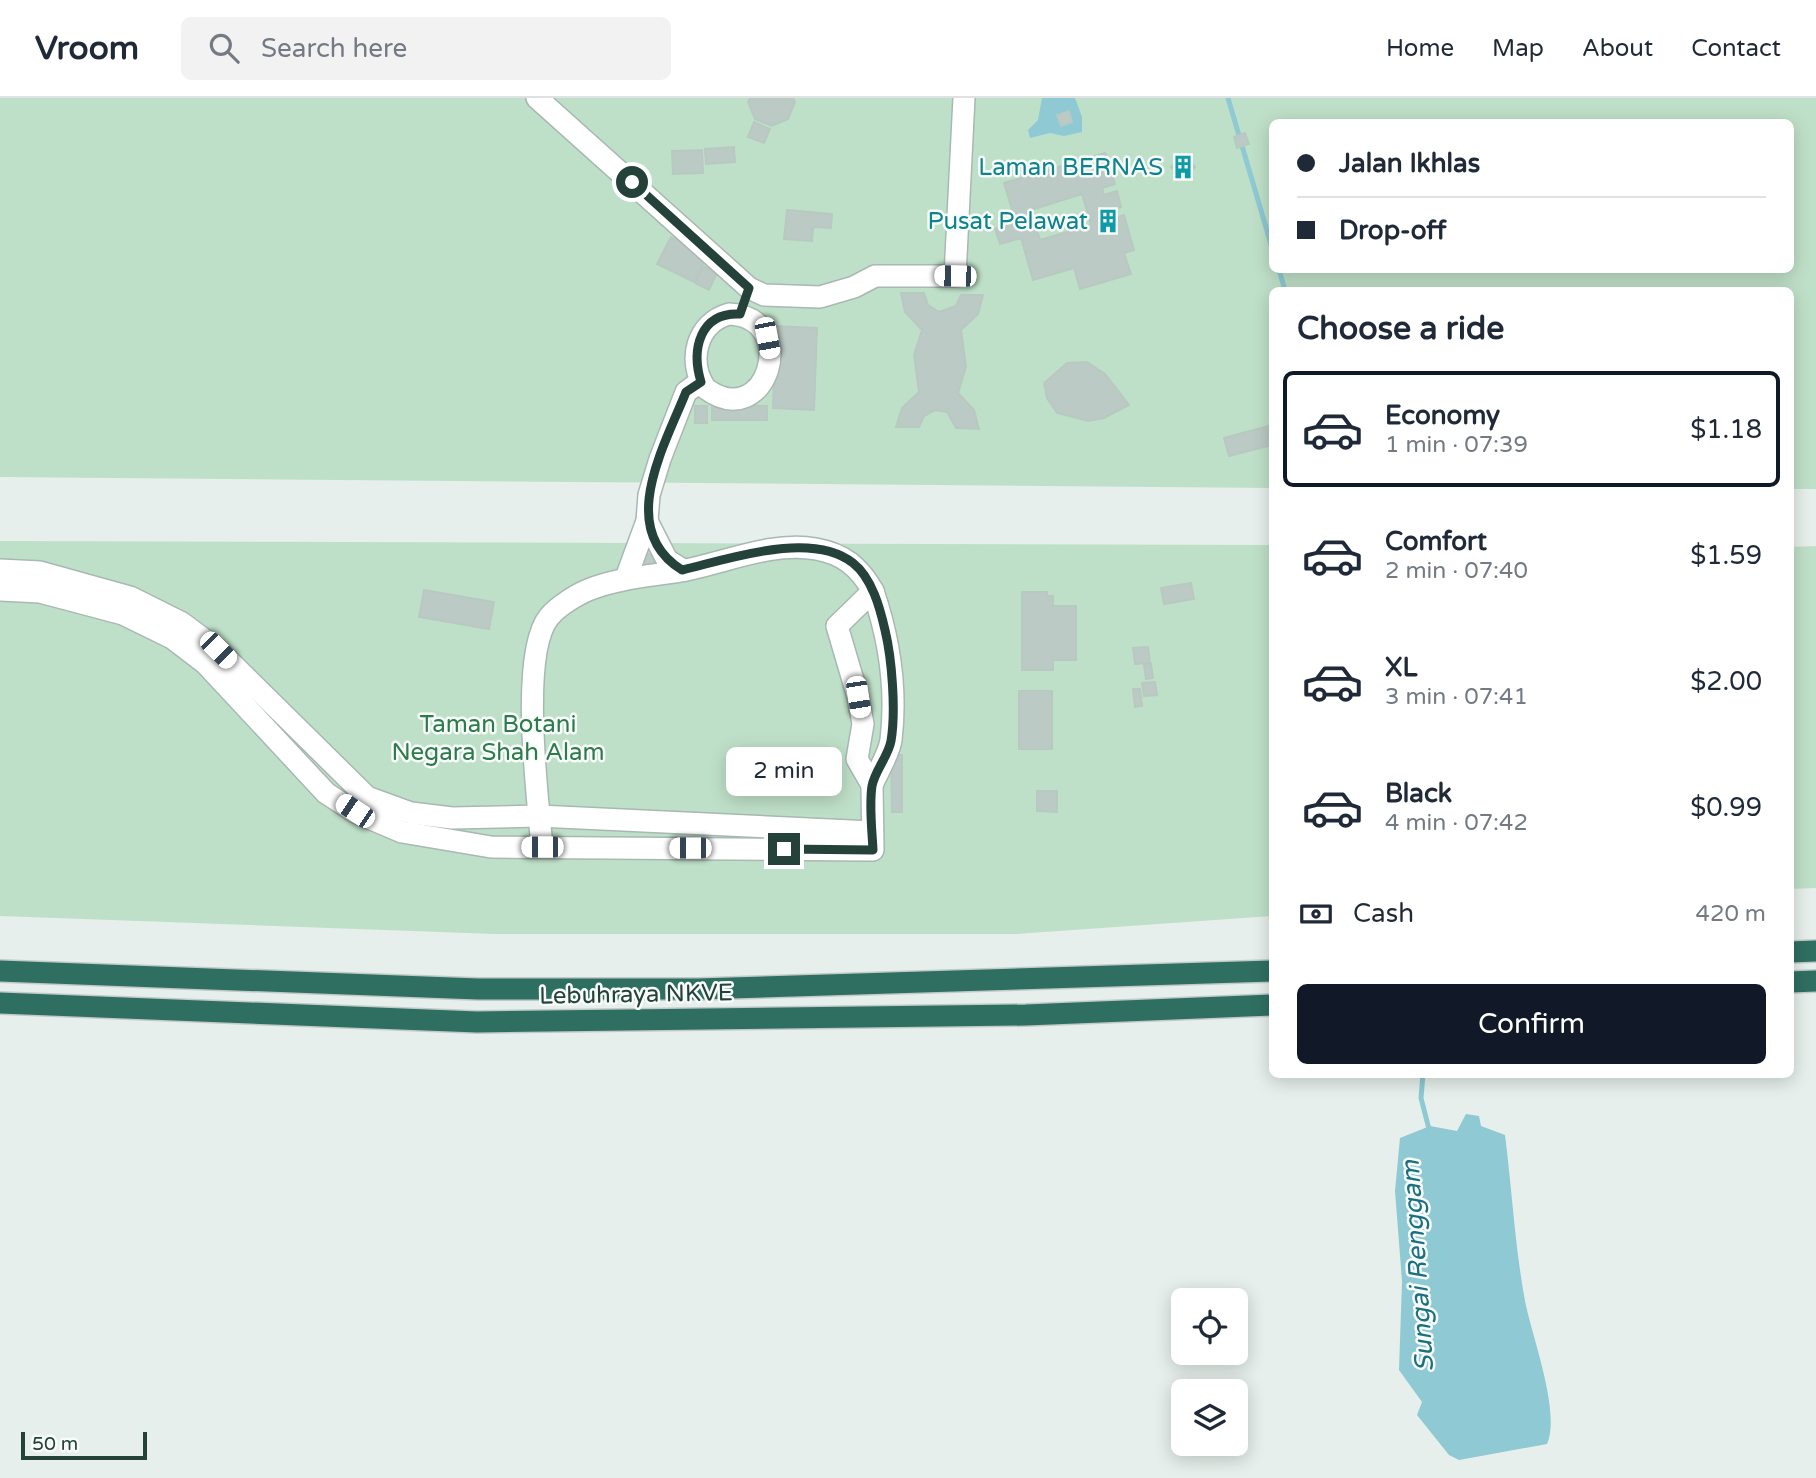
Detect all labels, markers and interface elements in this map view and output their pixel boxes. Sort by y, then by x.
search box [181,17,671,80]
text: Vroom [35,29,139,68]
icon: search [205,29,243,67]
text: Search here [261,33,407,64]
text: Home [1386,34,1454,63]
text: Map [1492,34,1544,63]
text: About [1582,34,1653,63]
text: Contact [1691,34,1781,63]
text: Jalan Ikhlas [1339,148,1480,179]
place label: Laman BERNAS [978,153,1163,182]
building icon: Laman BERNAS [1169,153,1197,181]
route start [616,166,648,198]
place label: Pusat Pelawat [927,207,1088,236]
building icon: Pusat Pelawat [1094,207,1122,235]
text: Drop-off [1339,215,1446,246]
car [934,265,977,287]
text: Choose a ride [1297,310,1504,348]
car [753,315,782,361]
icon: car [1301,398,1364,461]
text: Economy [1385,400,1500,431]
text: $1.18 [1690,414,1762,445]
text: 1 min · 07:39 [1385,431,1528,459]
icon: car [1301,524,1364,587]
text: Comfort [1385,526,1487,557]
text: $1.59 [1690,540,1762,571]
text: 2 min · 07:40 [1385,557,1528,585]
car [196,628,241,672]
icon: car [1301,650,1364,713]
text: XL [1385,652,1417,683]
text: $2.00 [1690,666,1762,697]
car [845,675,872,719]
text: 3 min · 07:41 [1385,683,1528,711]
park label: Taman Botani Negara Shah Alam [392,710,604,767]
callout: 2 min [726,748,842,796]
text: 2 min [753,757,815,785]
icon: car [1301,776,1364,839]
text: Black [1385,778,1452,809]
car [332,791,379,831]
text: $0.99 [1690,792,1762,823]
text: 4 min · 07:42 [1385,809,1528,837]
route end [768,833,800,865]
car [522,837,564,858]
car [670,838,712,859]
icon: cash [1297,895,1335,933]
text: Cash [1353,898,1414,929]
text: 420 m [1696,900,1766,928]
street label: Lebuhraya NKVE [539,978,733,1011]
button: Confirm [1297,984,1766,1064]
water label: Sungai Renggam [1395,1158,1440,1373]
map controls [1171,1288,1248,1456]
button: locate [1171,1288,1248,1365]
button: layers [1171,1379,1248,1456]
scale bar [21,1429,147,1461]
text: 50 m [32,1433,78,1455]

